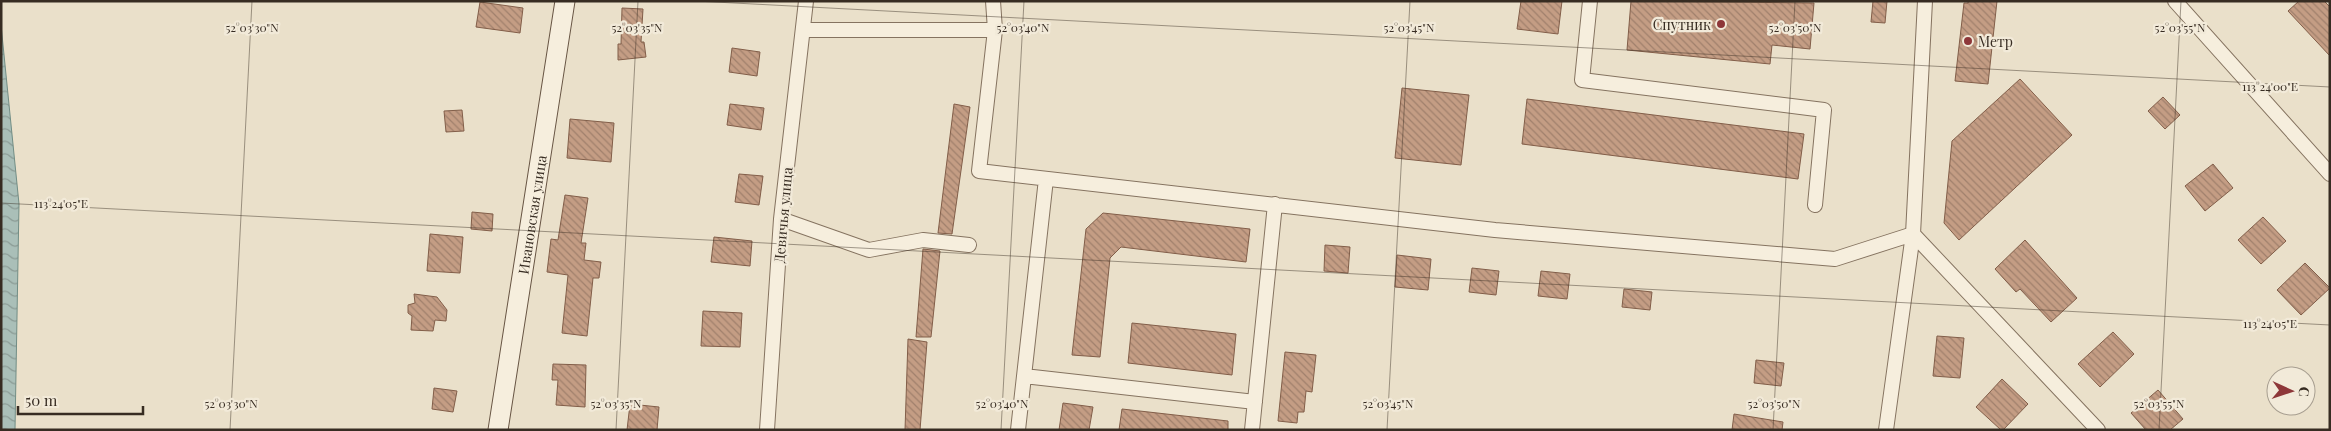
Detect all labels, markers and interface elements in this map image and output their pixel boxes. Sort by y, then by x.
place label: Спутник [1653,15,1711,34]
marker: Спутник [1715,18,1727,30]
text: 52°03'30"N [225,19,279,35]
text: 52°03'35"N [611,19,663,35]
text: 52°03'40"N [997,19,1050,35]
text: 52°03'45"N [1384,19,1435,35]
text: 52°03'50"N [1769,19,1822,35]
text: 52°03'55"N [2155,19,2206,35]
place label: Метр [1978,32,2013,51]
marker: Метр [1962,35,1974,47]
text: 113°24'00"E [2242,78,2298,94]
street label: Ивановская улица [513,154,550,275]
street label: Девичья улица [769,166,797,264]
text: 113°24'05"E [34,195,88,211]
text: 113°24'05"E [2243,315,2297,331]
north arrow [2266,366,2316,416]
scale bar [18,384,142,416]
text: С [2295,386,2314,397]
text: 50 m [25,390,58,410]
text: 52°03'30"N [204,395,258,411]
text: 52°03'35"N [590,395,642,411]
text: 52°03'40"N [976,395,1029,411]
text: 52°03'45"N [1363,395,1414,411]
text: 52°03'50"N [1748,395,1801,411]
text: 52°03'55"N [2134,395,2185,411]

